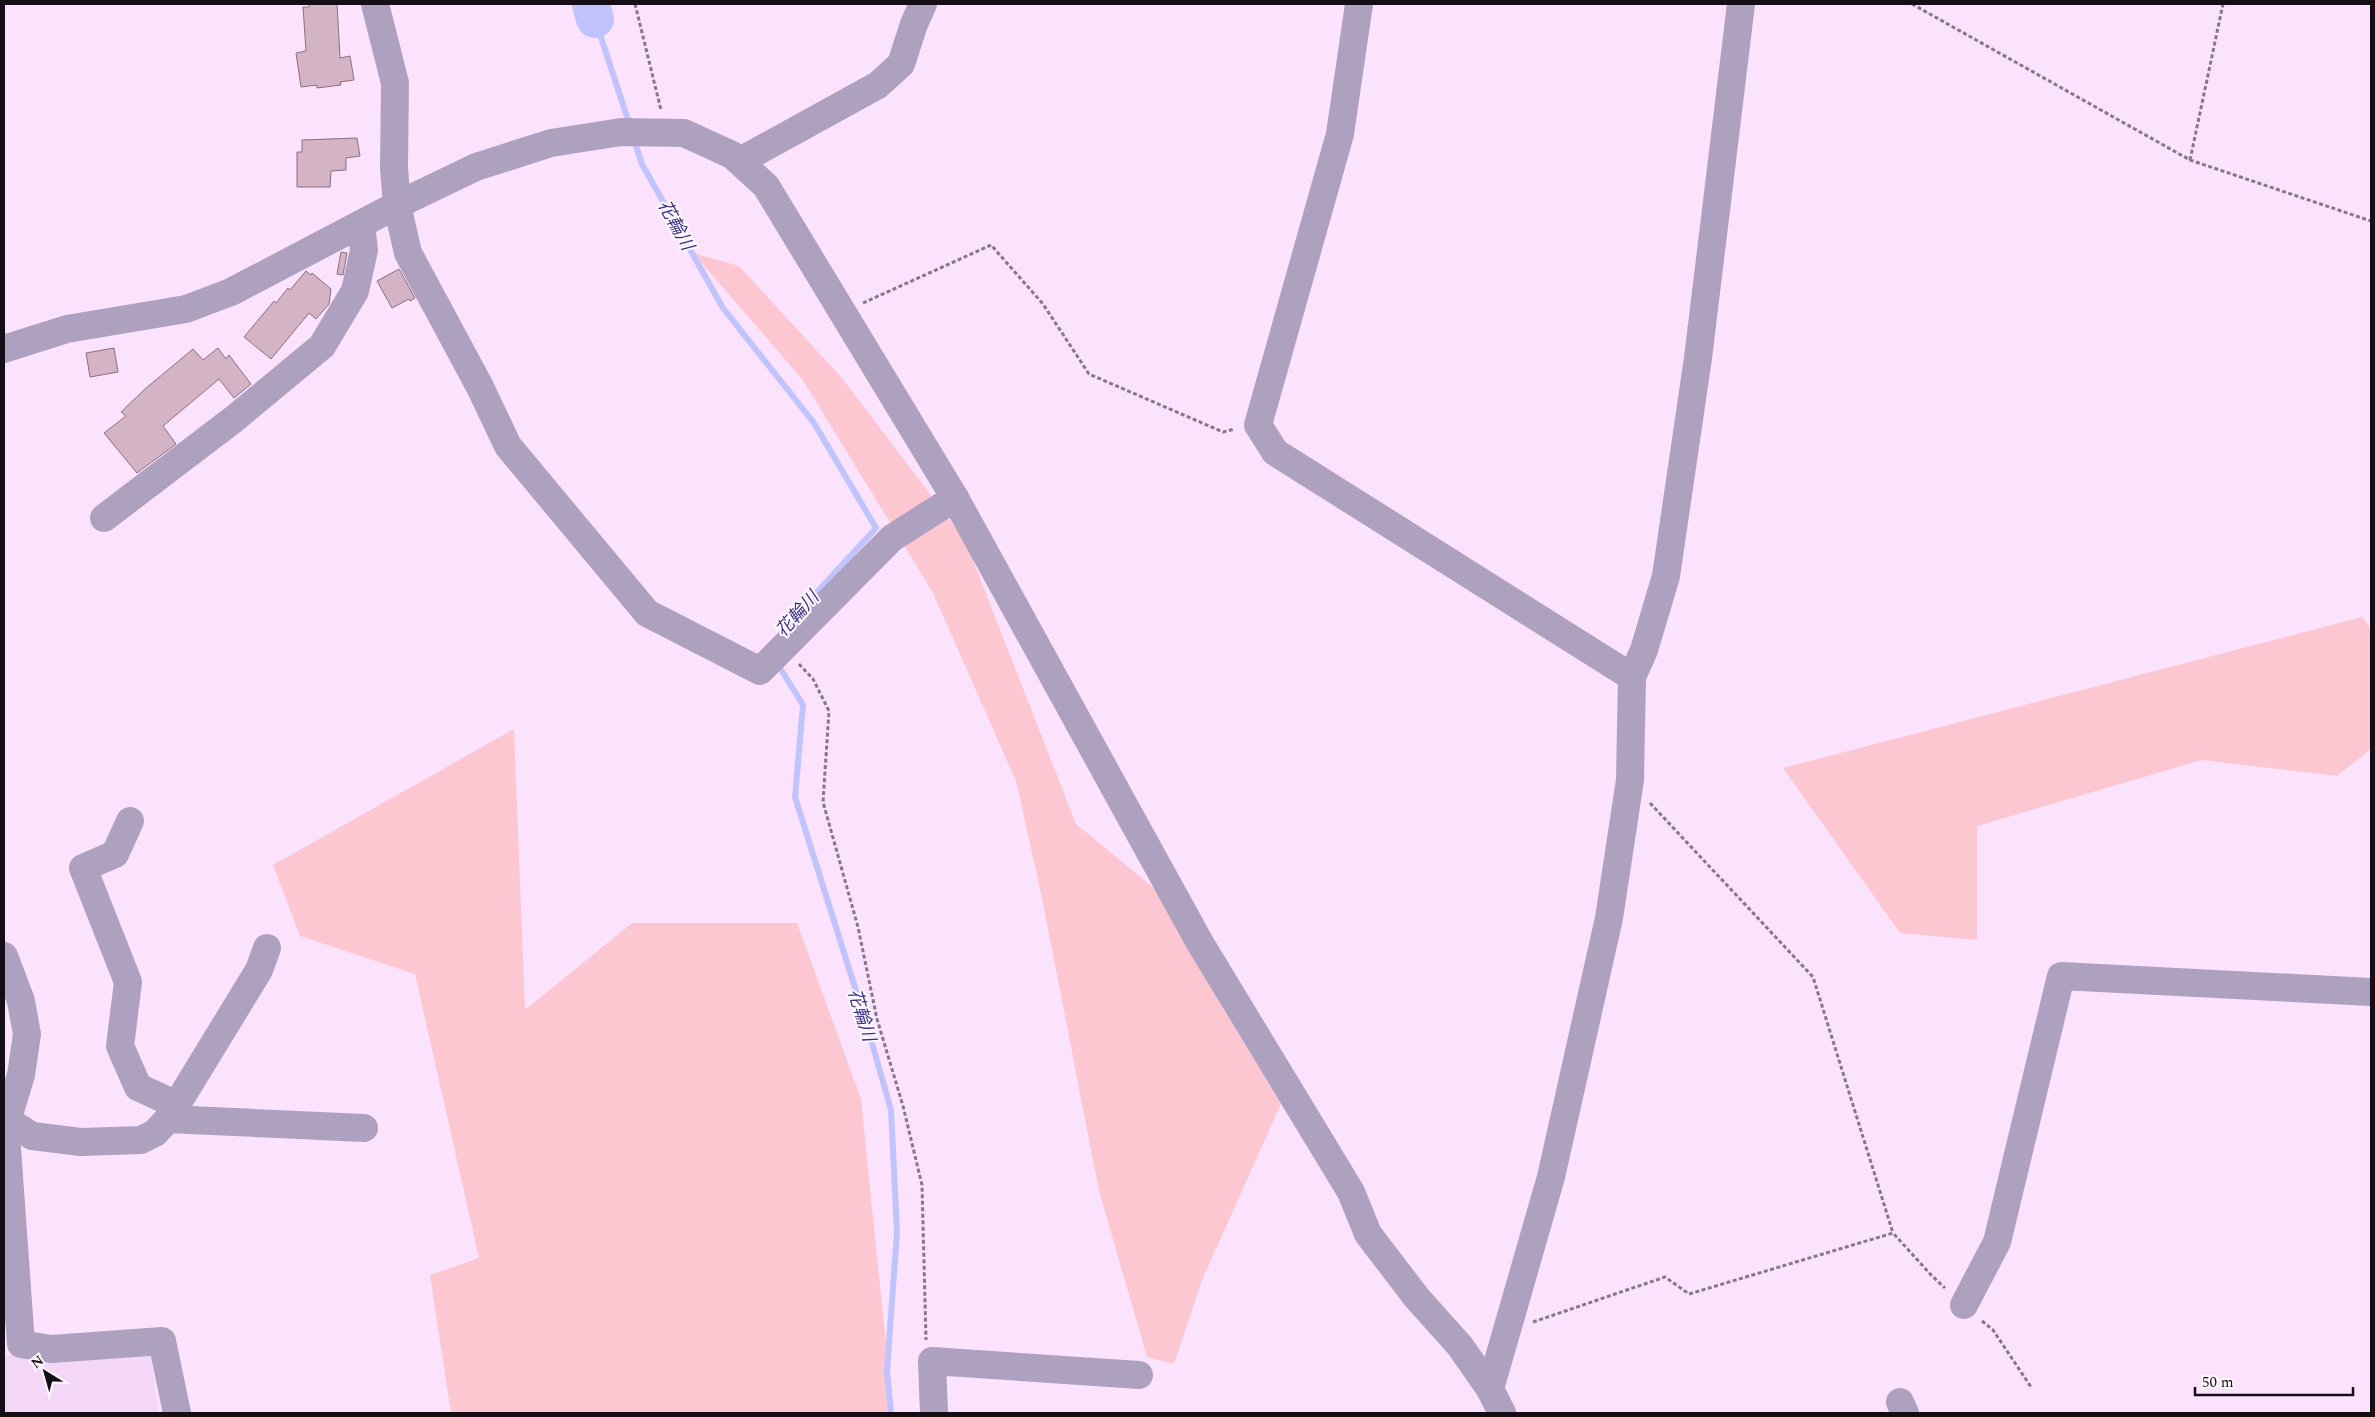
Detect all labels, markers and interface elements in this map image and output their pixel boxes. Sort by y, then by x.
water label: 花輪川 [651,195,701,257]
water label: 花輪川 [769,584,827,643]
water label: 花輪川 [841,985,883,1047]
north arrow [20,1347,70,1397]
text: N [27,1350,48,1374]
scale bar [2195,1364,2352,1396]
text: 50 m [2202,1371,2234,1394]

